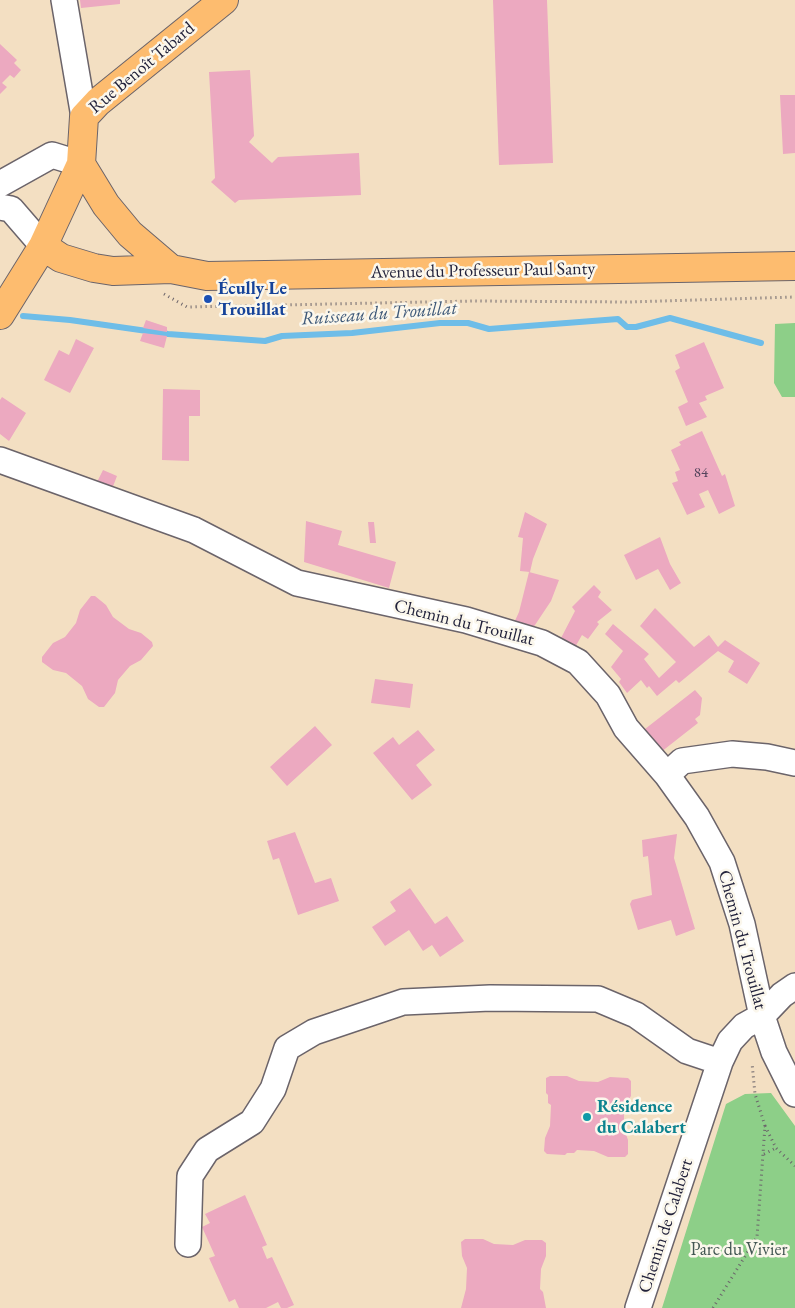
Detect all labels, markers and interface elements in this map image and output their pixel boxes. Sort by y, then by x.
street label: Rue Benoît Tabard [85,18,199,118]
street label: Avenue du Professeur Paul Santy [371,258,595,284]
place label: Écully Le Trouillat [218,278,287,320]
marker: Écully Le Trouillat [202,293,214,305]
water label: Ruisseau du Trouillat [300,297,458,331]
house number: 84 [694,464,708,482]
street label: Chemin du Trouillat [392,595,536,651]
street label: Chemin du Trouillat [713,868,771,1012]
place label: Résidence du Calabert [597,1096,686,1138]
marker: Résidence du Calabert [581,1111,593,1123]
street label: Chemin de Calabert [634,1156,698,1296]
park label: Parc du Vivier [691,1239,787,1261]

